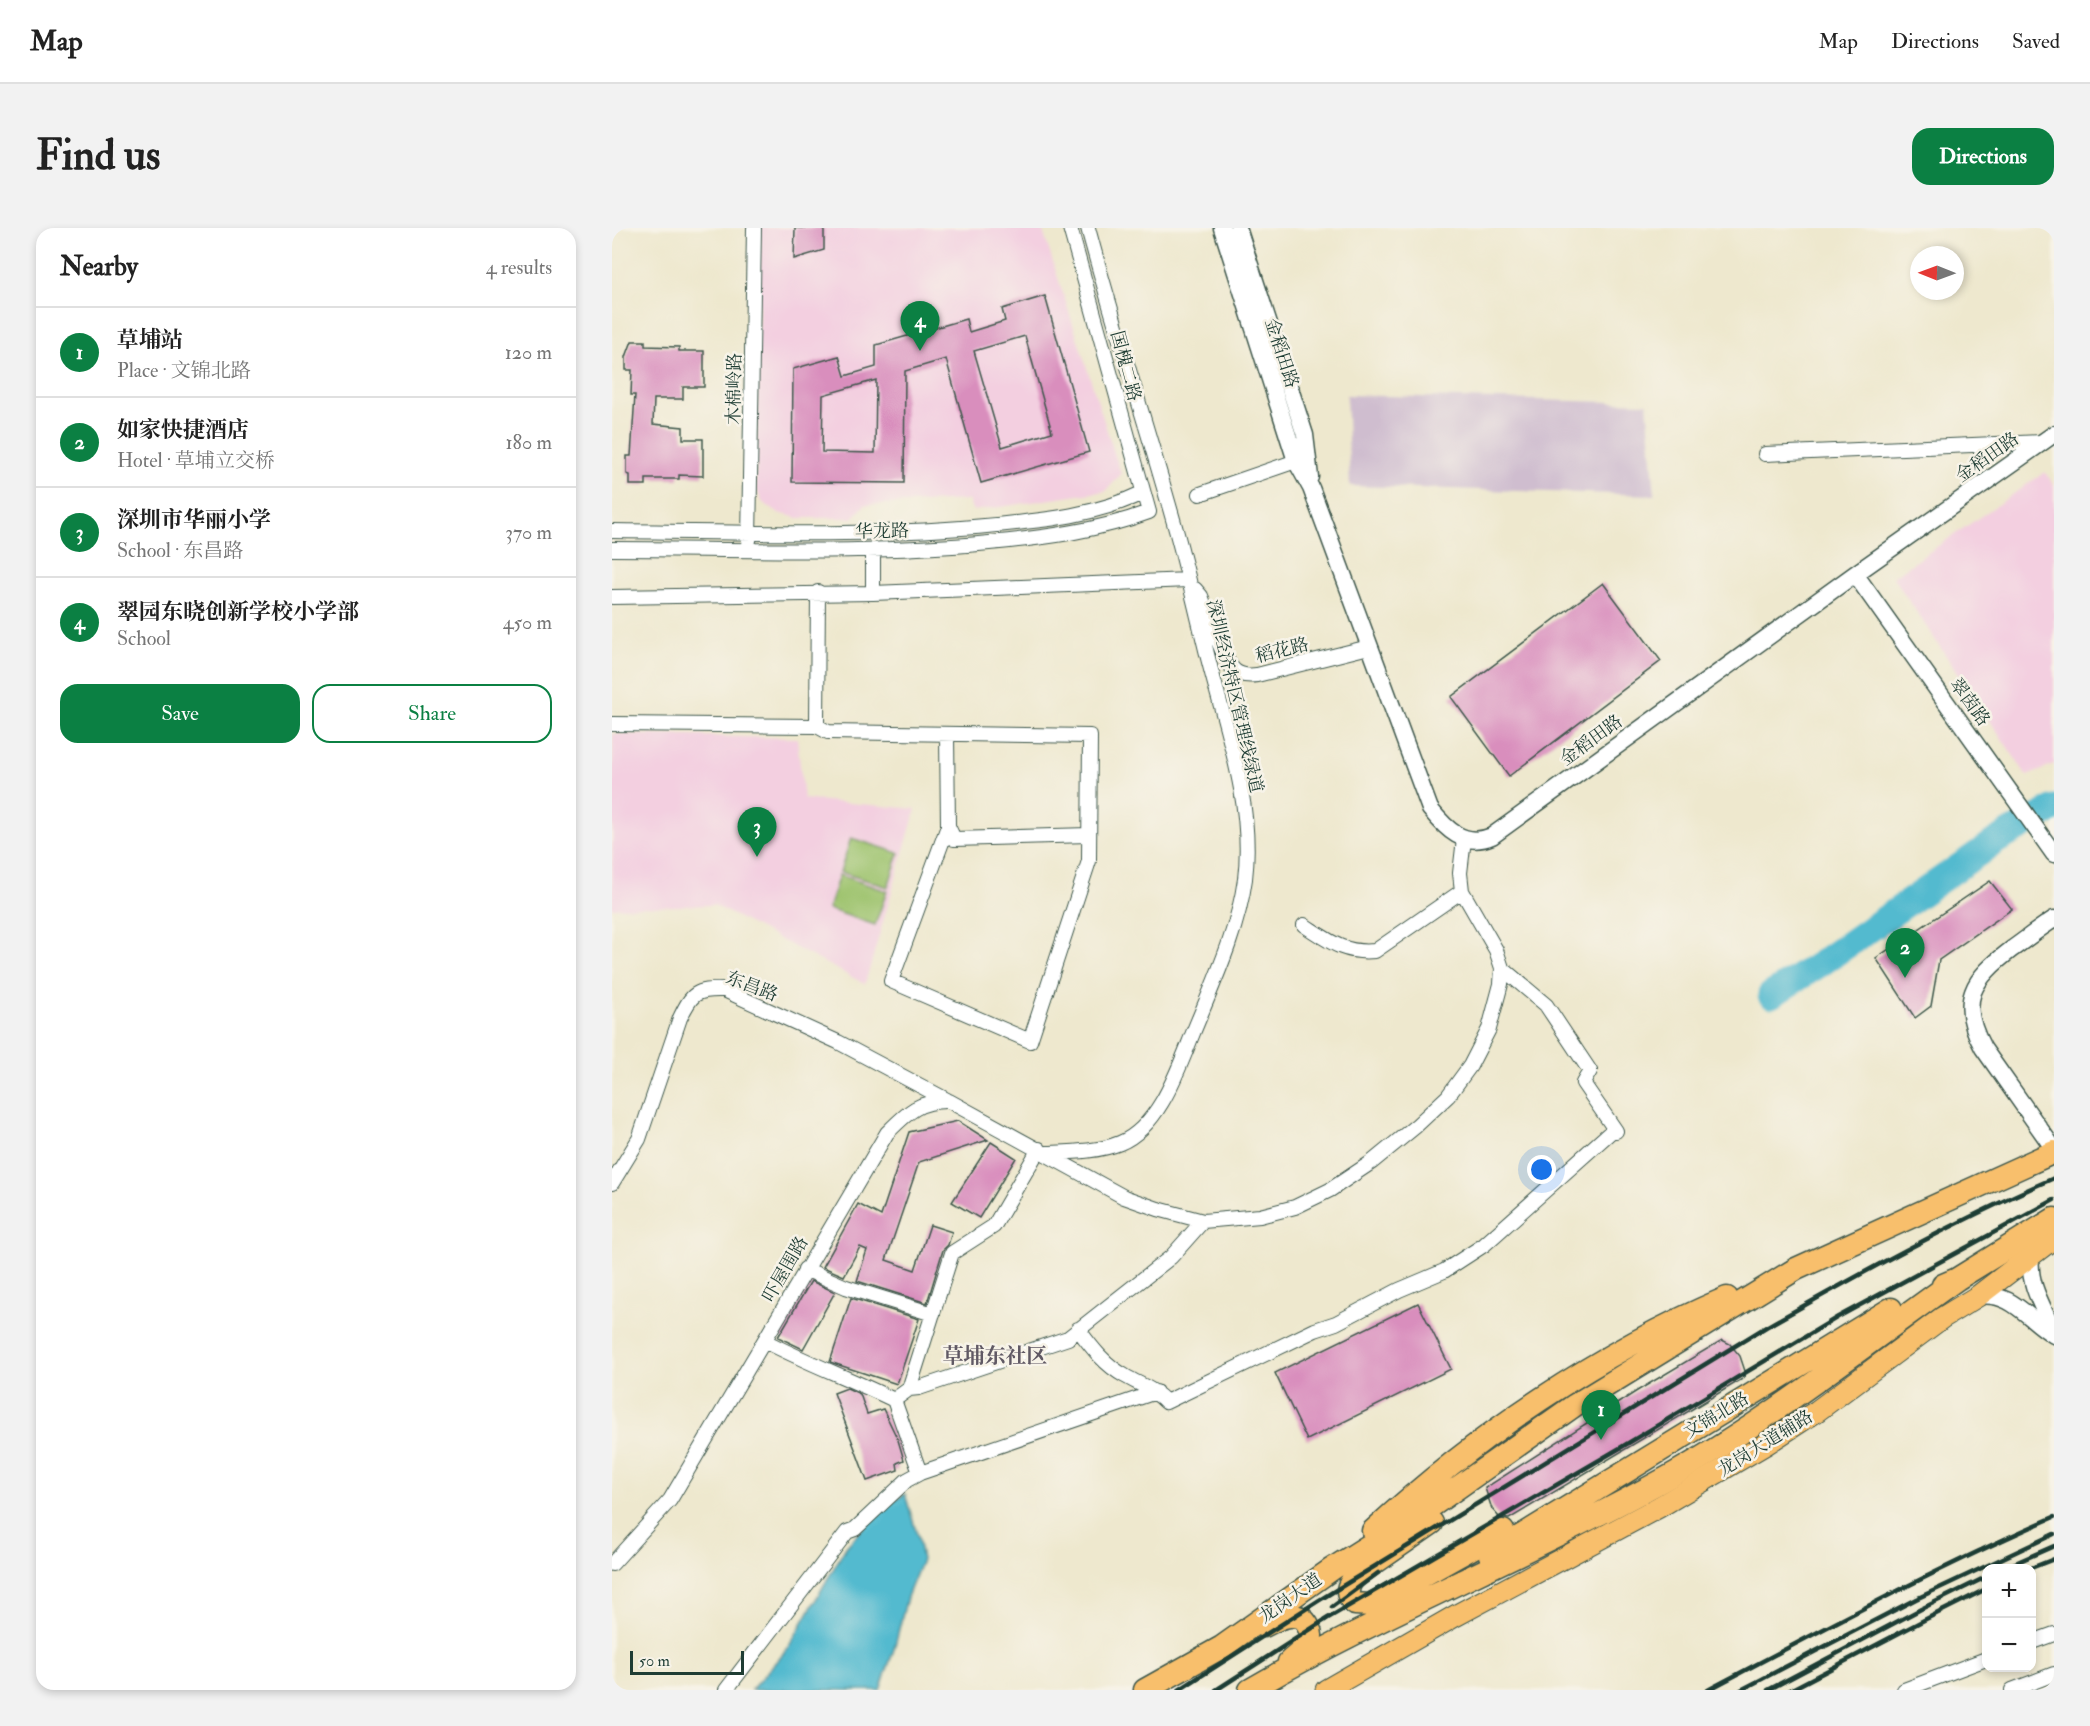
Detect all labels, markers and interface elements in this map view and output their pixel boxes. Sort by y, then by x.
text: Map [30,24,83,59]
text: Map [1818,28,1858,55]
text: Directions [1891,28,1979,55]
text: Saved [2012,28,2060,55]
button: Directions [1912,128,2054,185]
text: Find us [36,130,160,182]
north arrow [1910,246,1964,300]
text: Nearby [60,251,138,283]
text: 4 results [486,255,552,280]
pin: 4 [900,302,940,351]
street label: 金稻田路 [1259,315,1304,391]
text: 草埔站 [117,326,183,354]
street label: 国槐二路 [1105,328,1146,404]
text: 1 [76,340,83,365]
text: 120 m [505,340,552,365]
street label: 木棉岭路 [722,353,747,425]
text: Place · 文锦北路 [117,358,251,383]
text: 如家快捷酒店 [117,416,249,444]
street label: 金稻田路 [1951,427,2023,487]
text: 2 [74,430,85,455]
text: 180 m [505,430,552,455]
text: Hotel · 草埔立交桥 [117,448,275,473]
text: 深圳市华丽小学 [117,506,271,534]
text: 3 [76,520,83,545]
text: 370 m [505,520,552,545]
street label: 华龙路 [855,520,909,543]
text: School · 东昌路 [117,538,243,563]
street label: 深圳经济特区管理线绿道 [1201,597,1268,795]
text: 翠园东晓创新学校小学部 [117,598,359,626]
text: 4 [74,610,85,635]
text: 450 m [503,610,552,635]
text: School [117,626,171,651]
street label: 稻花路 [1253,633,1311,668]
street label: 翠茵路 [1944,674,1995,731]
button: Save [60,684,300,743]
button: Share [312,684,552,743]
street label: 金稻田路 [1555,710,1627,771]
pin: 3 [738,808,776,857]
pin: 2 [1886,928,1924,978]
street label: 东昌路 [722,966,781,1007]
your location [1527,1155,1556,1184]
street label: 吓屋围路 [757,1232,813,1306]
district label: 草埔东社区 [943,1343,1048,1370]
street label: 文锦北路 [1679,1387,1753,1444]
pin: 1 [1582,1390,1620,1440]
street label: 龙岗大道辅路 [1713,1405,1817,1482]
map controls [1982,1564,2036,1672]
button: + [1982,1564,2036,1618]
street label: 龙岗大道 [1254,1568,1326,1628]
button: − [1982,1618,2036,1672]
scale bar [630,1648,744,1676]
text: 50 m [639,1651,670,1671]

